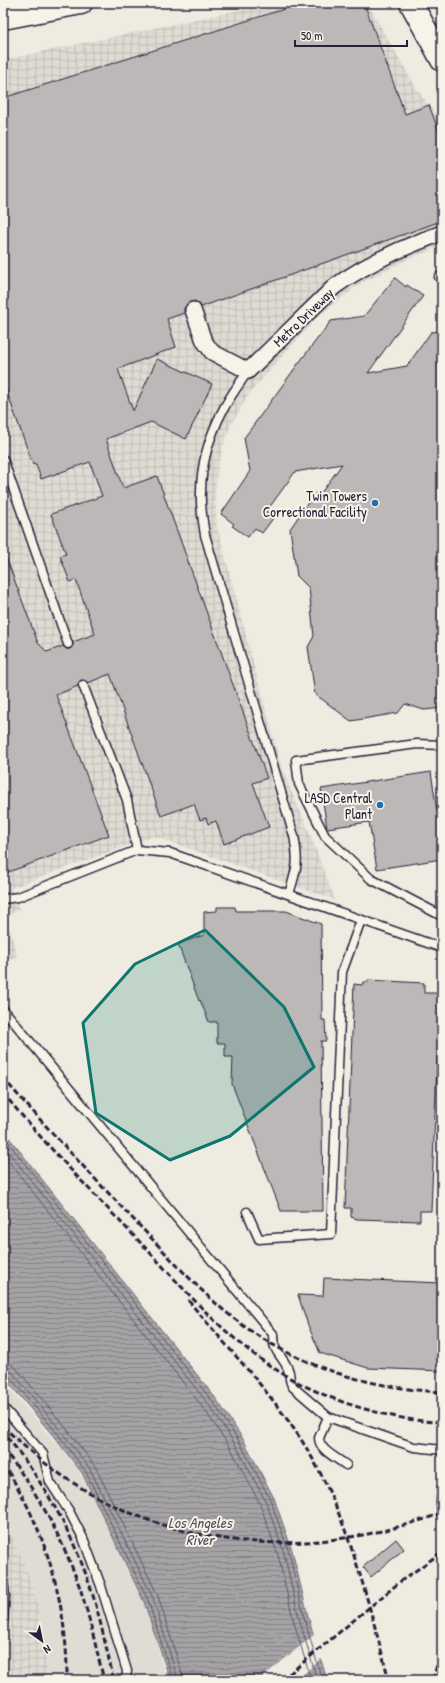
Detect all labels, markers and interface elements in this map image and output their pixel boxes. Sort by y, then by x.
scale bar [295,22,407,48]
text: 50 m [301,27,322,44]
street label: Metro Driveway [269,283,338,351]
place label: Twin Towers Correctional Facility [263,486,367,522]
marker: Twin Towers Correctional Facility [370,498,380,508]
place label: LASD Central Plant [305,788,372,823]
marker: LASD Central Plant [375,800,385,810]
water label: Los Angeles River [168,1512,233,1550]
north arrow [22,1621,62,1661]
text: N [41,1642,54,1657]

